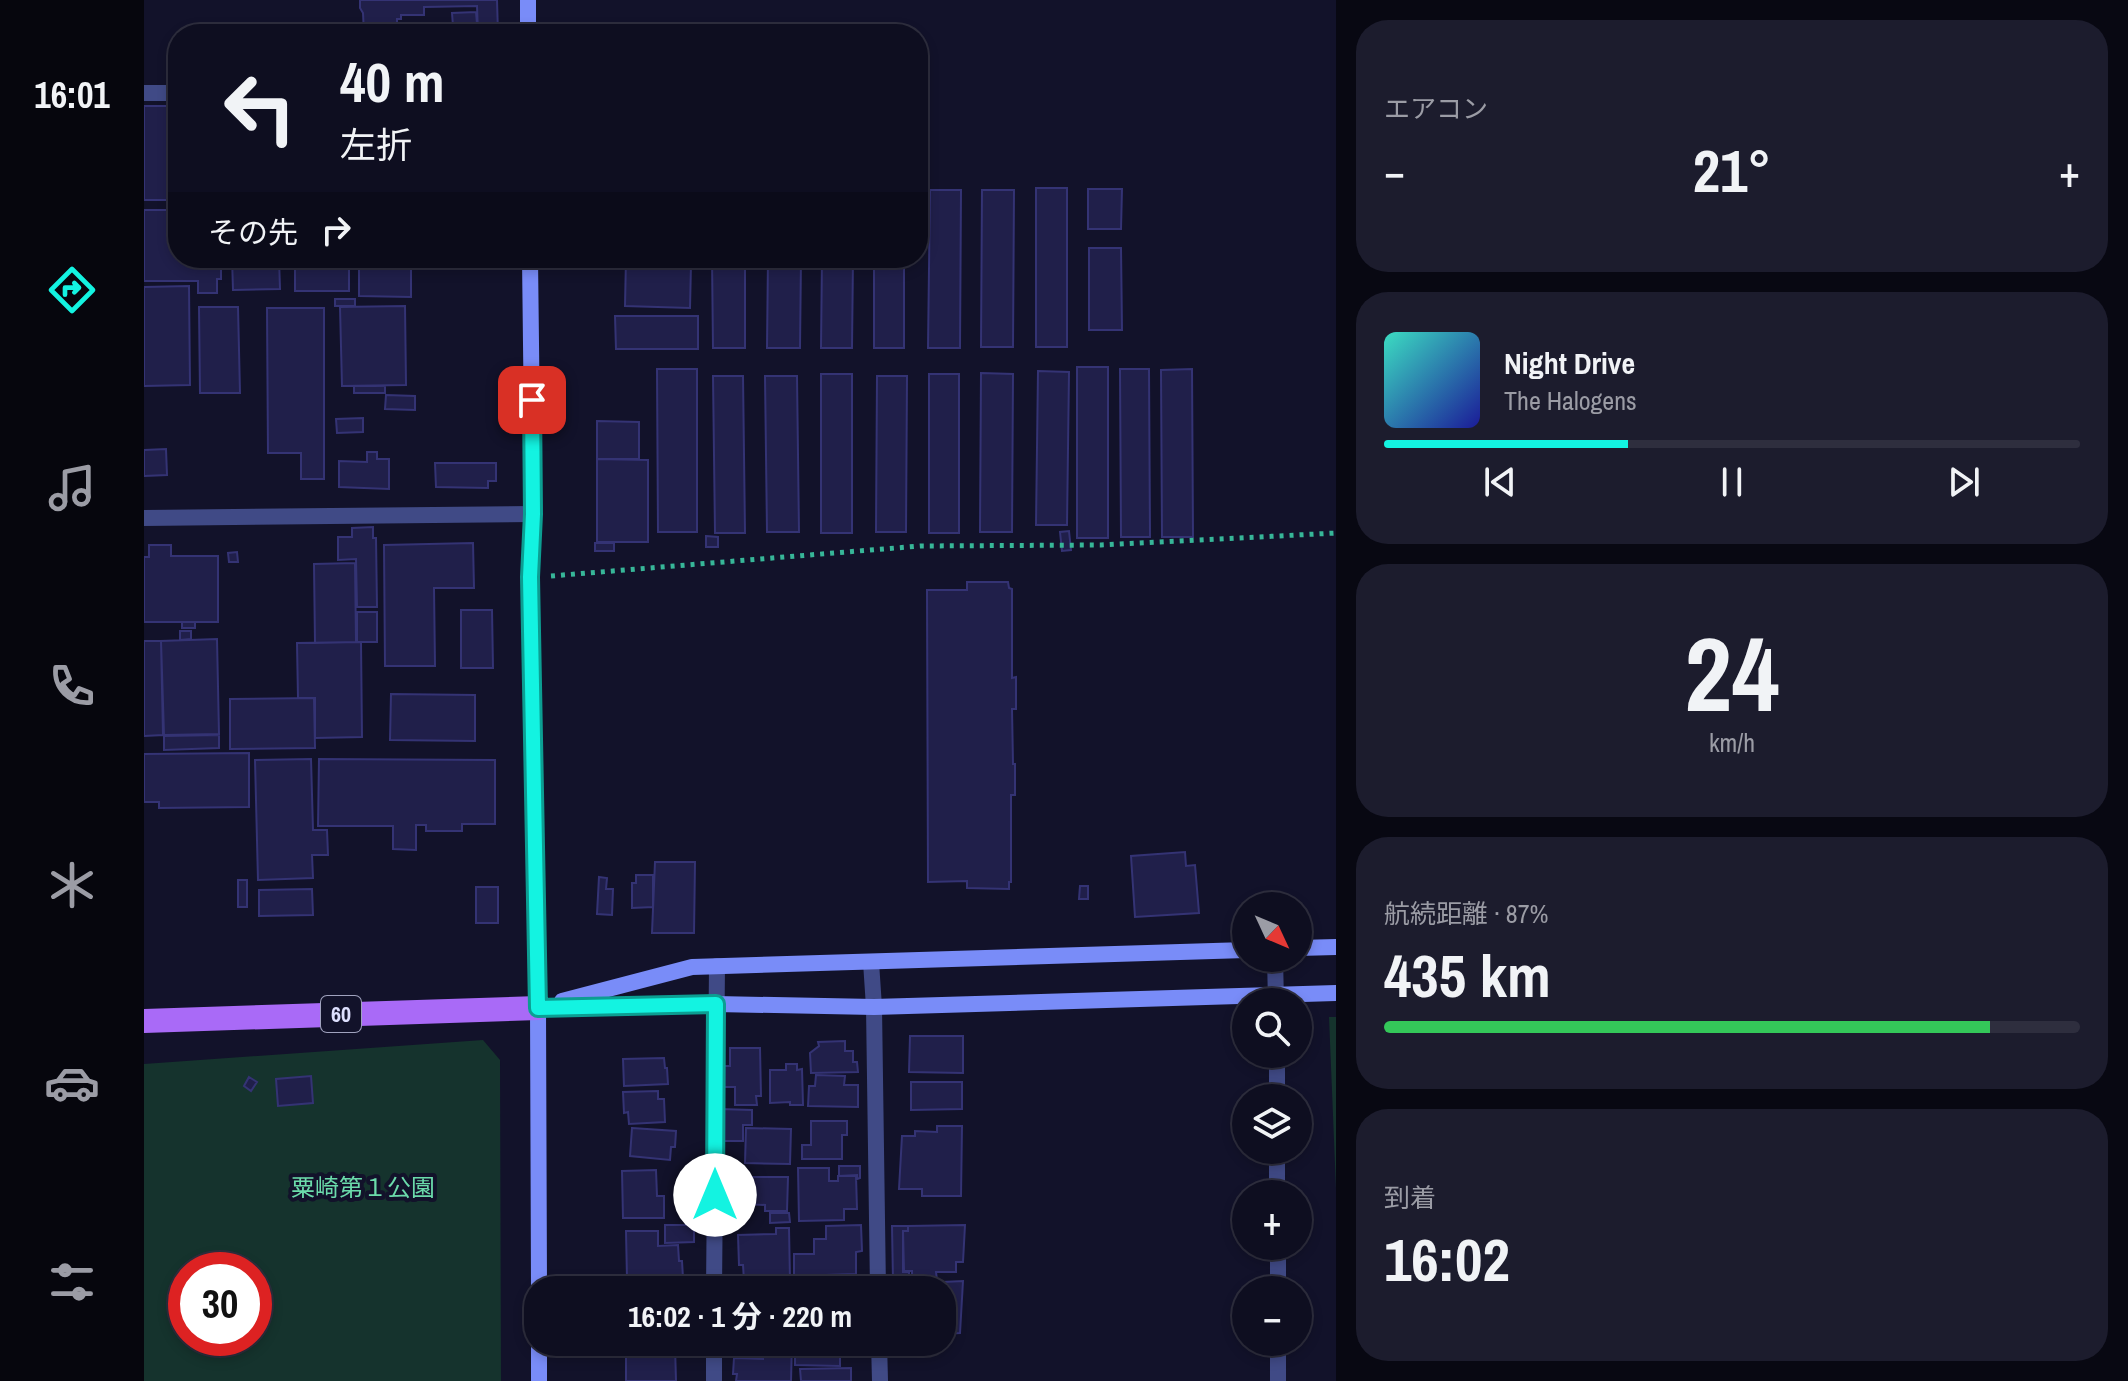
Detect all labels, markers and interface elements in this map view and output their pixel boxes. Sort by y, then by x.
text: 40 m [340,44,445,119]
icon: left [208,56,312,160]
text: 16:01 [34,71,110,119]
text: エアコン [1384,91,1488,126]
text: 左折 [340,121,412,169]
text: 21° [1693,130,1771,211]
text: − [1384,141,1405,201]
text: + [2059,141,2080,201]
icon: right [314,208,358,252]
text: その先 [208,212,298,252]
icon: directions [44,262,100,318]
text: Night Drive [1504,343,1635,383]
pin [498,366,566,434]
icon: arrive [510,378,554,422]
text: The Halogens [1504,383,1637,418]
icon: music [44,460,100,516]
icon: previous [1478,460,1522,504]
icon: pause [1710,460,1754,504]
icon: next [1942,460,1986,504]
text: 24 [1685,603,1779,743]
icon: phone [44,658,100,714]
text: km/h [1709,725,1755,760]
icon: climate [44,857,100,913]
north arrow [1232,892,1312,972]
map controls [1232,892,1312,1356]
text: 航続距離 · 87% [1384,896,1548,931]
text: 435 km [1384,935,1551,1016]
button: search [1232,988,1312,1068]
road number: 60 [321,996,361,1032]
icon: car [44,1055,100,1111]
button: layers [1232,1084,1312,1164]
position arrow [673,1153,757,1237]
park label: 粟崎第１公園 [291,1171,435,1203]
button: + [1232,1180,1312,1260]
text: 到着 [1384,1180,1436,1215]
text: 16:02 [1384,1219,1510,1300]
speed limit sign: 30 [168,1252,272,1356]
icon: filters [44,1254,100,1310]
button: − [1232,1276,1312,1356]
text: 16:02 · 1 分 · 220 m [628,1296,852,1336]

